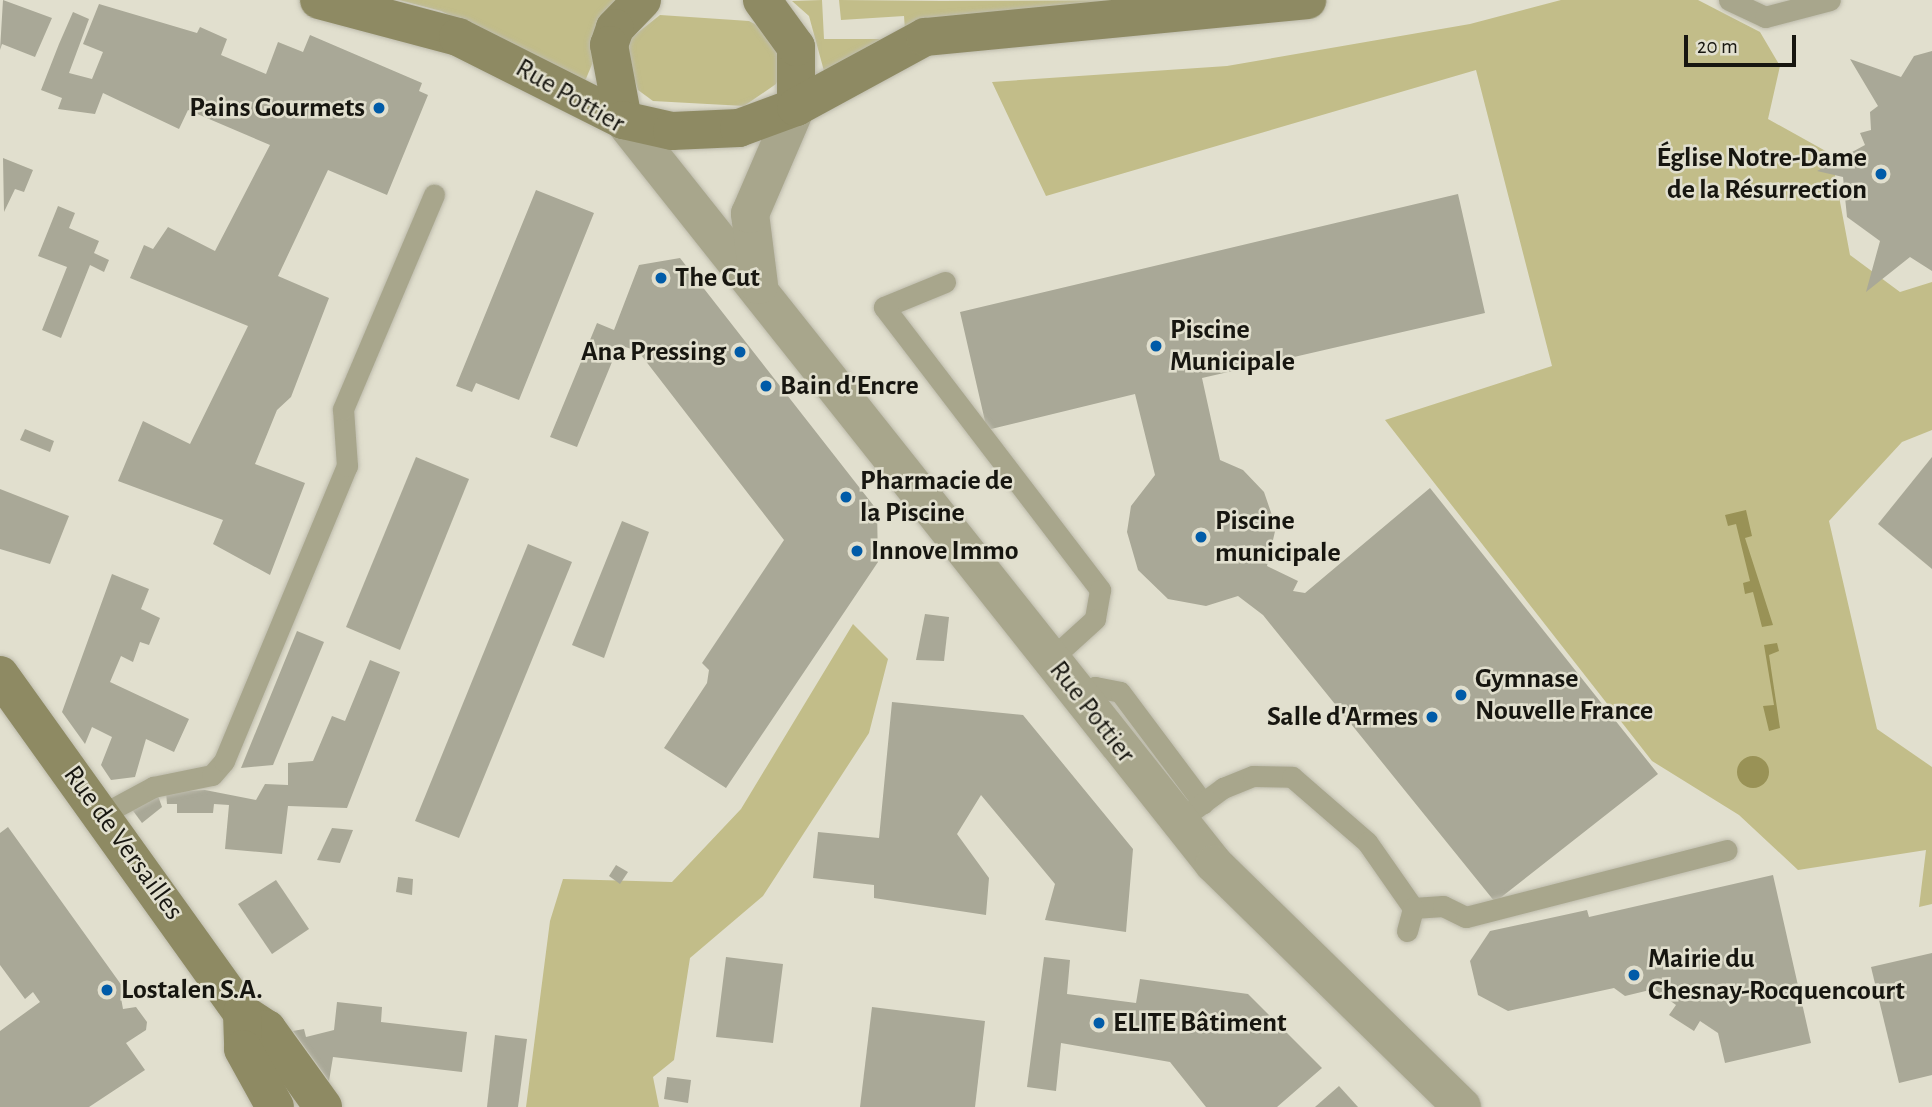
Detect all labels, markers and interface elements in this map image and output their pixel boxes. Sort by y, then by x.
scale bar [1687,21,1799,65]
text: 20 m [1697,36,1738,57]
street label: Rue Pottier [509,51,631,141]
place label: Pains Gourmets [189,91,365,125]
marker: Pains Gourmets [371,100,387,116]
place label: Église Notre-Dame de la Résurrection [1656,141,1867,207]
marker: Église Notre-Dame de la Résurrection [1873,166,1889,182]
place label: The Cut [675,261,760,295]
marker: The Cut [653,270,669,286]
place label: Piscine Municipale [1170,313,1295,379]
place label: Ana Pressing [581,335,726,369]
marker: Piscine Municipale [1148,338,1164,354]
marker: Ana Pressing [732,344,748,360]
place label: Bain d'Encre [780,369,919,403]
marker: Bain d'Encre [758,378,774,394]
place label: Pharmacie de la Piscine [860,464,1013,530]
marker: Pharmacie de la Piscine [838,489,854,505]
place label: Piscine municipale [1215,504,1341,570]
marker: Piscine municipale [1193,529,1209,545]
place label: Innove Immo [871,534,1019,568]
marker: Innove Immo [849,543,865,559]
street label: Rue Pottier [1042,654,1142,770]
place label: Gymnase Nouvelle France [1475,662,1653,728]
marker: Gymnase Nouvelle France [1453,687,1469,703]
place label: Salle d'Armes [1267,700,1418,734]
marker: Salle d'Armes [1424,709,1440,725]
street label: Rue de Versailles [56,759,190,927]
place label: Mairie du Chesnay-Rocquencourt [1648,942,1905,1008]
marker: Mairie du Chesnay-Rocquencourt [1626,967,1642,983]
place label: Lostalen S.A. [121,973,263,1007]
marker: Lostalen S.A. [99,982,115,998]
place label: ELITE Bâtiment [1113,1006,1286,1040]
marker: ELITE Bâtiment [1091,1015,1107,1031]

